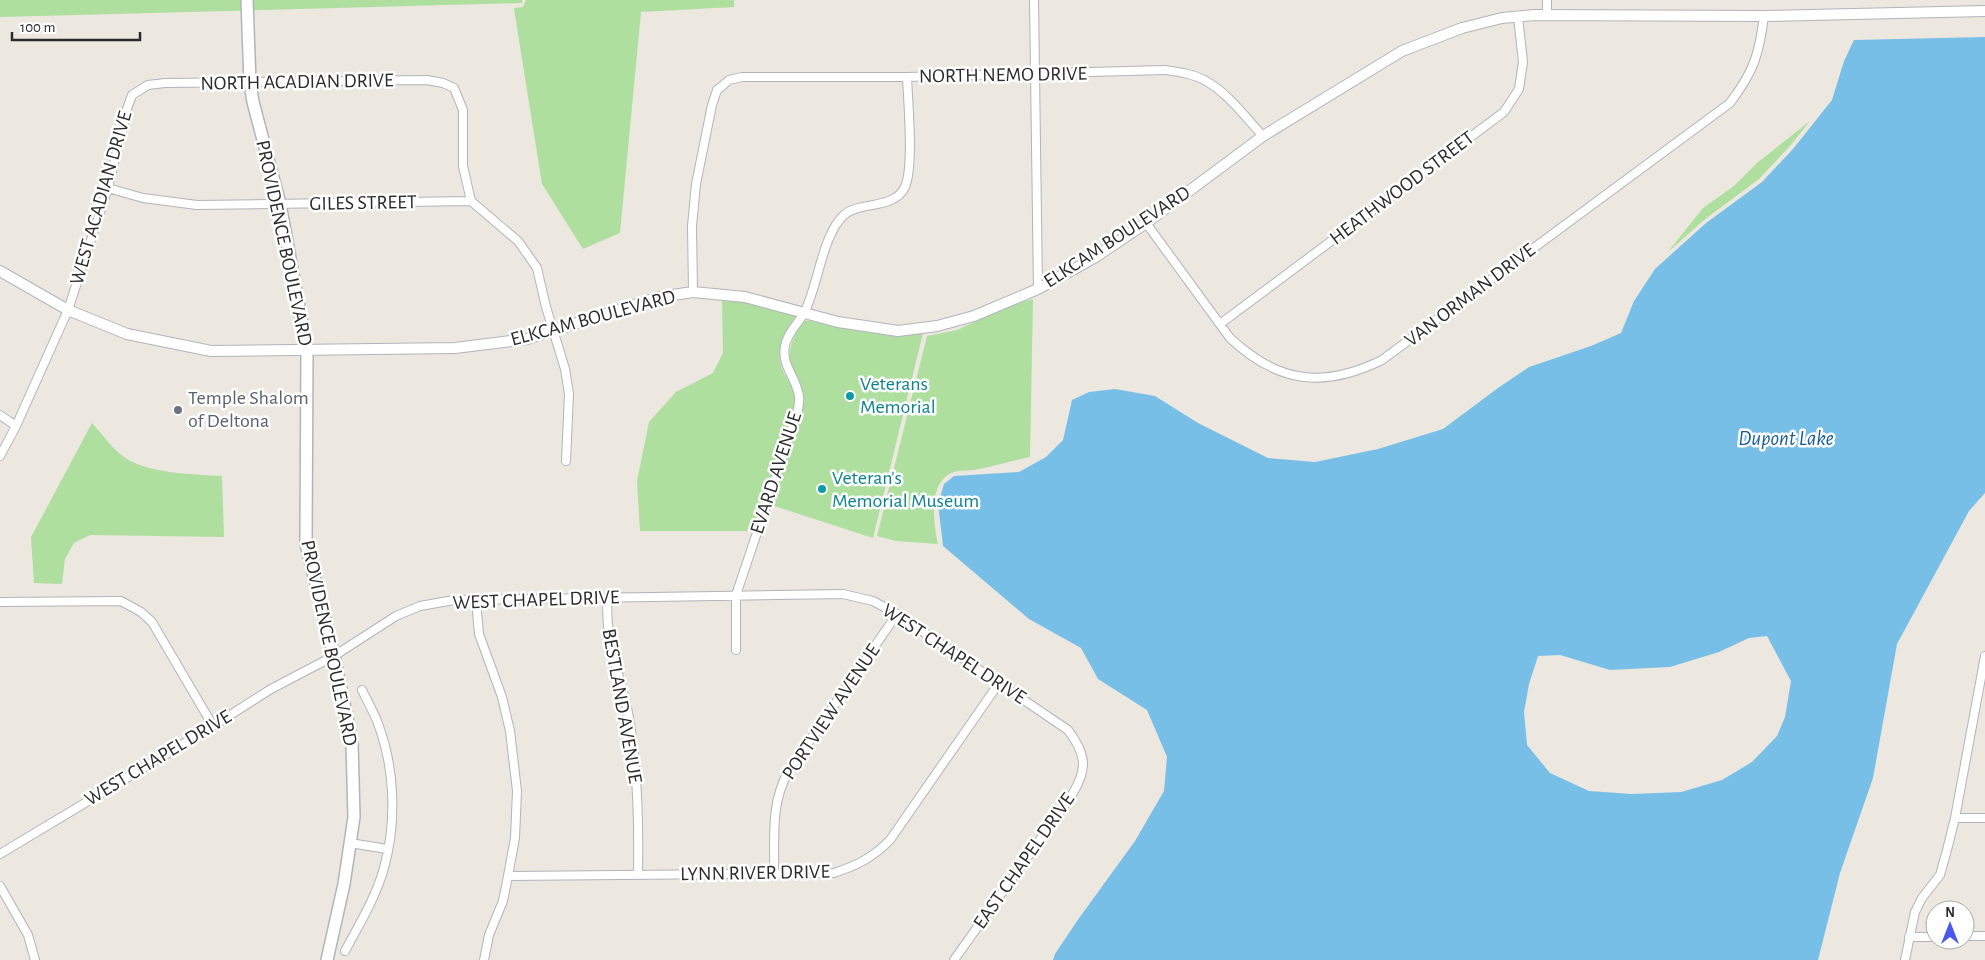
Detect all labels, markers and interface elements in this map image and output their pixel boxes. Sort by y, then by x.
scale bar [12,10,140,42]
text: 100 m [20,20,55,35]
street label: NORTH NEMO DRIVE [919,64,1088,86]
street label: NORTH ACADIAN DRIVE [200,70,394,94]
street label: WEST ACADIAN DRIVE [67,109,135,287]
street label: HEATHWOOD STREET [1326,127,1478,249]
street label: PROVIDENCE BOULEVARD [252,138,316,348]
street label: ELKCAM BOULEVARD [1040,182,1194,292]
street label: GILES STREET [309,192,417,214]
street label: VAN ORMAN DRIVE [1401,239,1539,350]
street label: ELKCAM BOULEVARD [508,286,678,350]
place label: Veterans Memorial [860,374,936,417]
place label: Temple Shalom of Deltona [188,388,309,431]
marker: Veterans Memorial [844,390,856,402]
marker: Temple Shalom of Deltona [172,404,184,416]
street label: EVARD AVENUE [747,409,805,537]
water label: Dupont Lake [1738,428,1834,450]
place label: Veteran's Memorial Museum [832,468,979,511]
marker: Veteran's Memorial Museum [816,483,828,495]
street label: PROVIDENCE BOULEVARD [297,538,361,748]
street label: WEST CHAPEL DRIVE [452,587,620,613]
street label: WEST CHAPEL DRIVE [879,600,1030,708]
street label: BESTLAND AVENUE [599,627,646,785]
street label: PORTVIEW AVENUE [778,640,884,783]
street label: WEST CHAPEL DRIVE [81,706,235,810]
street label: EAST CHAPEL DRIVE [970,789,1078,933]
street label: LYNN RIVER DRIVE [680,862,830,884]
north arrow [1925,900,1975,950]
text: N [1945,906,1955,920]

